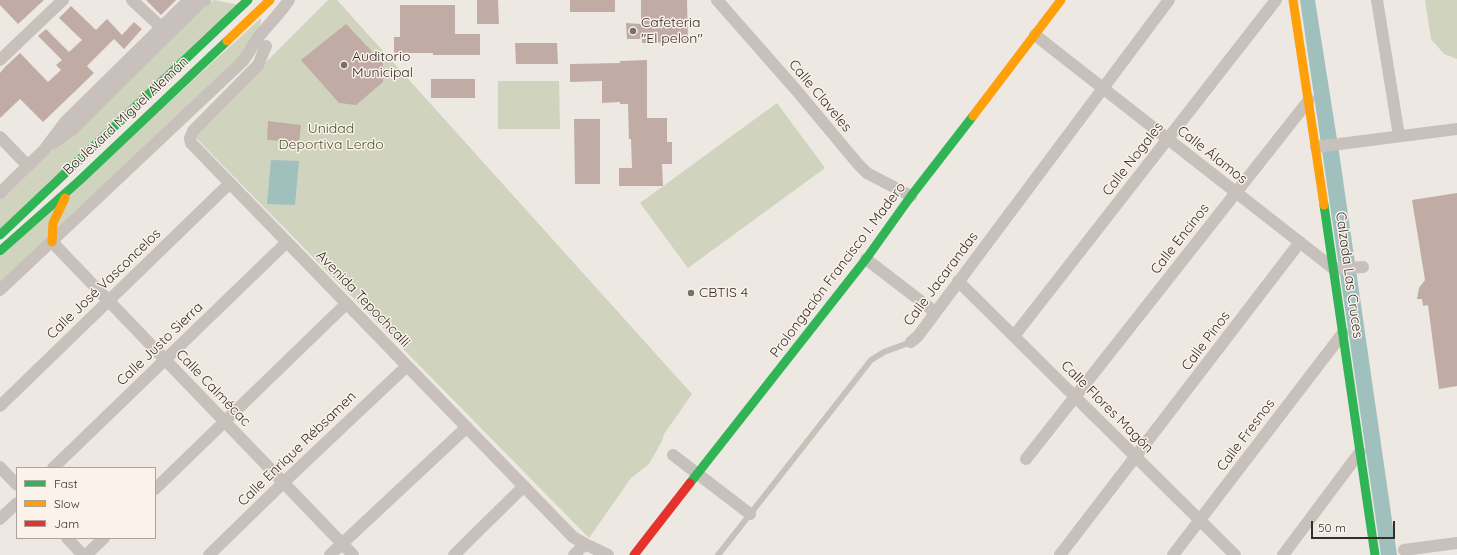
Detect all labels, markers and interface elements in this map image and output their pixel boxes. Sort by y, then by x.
place label: Cafeteria "El pelon" [641,15,703,48]
marker: Cafeteria "El pelon" [628,26,638,36]
place label: Auditorio Municipal [352,49,413,82]
street label: Boulevard Miguel Alemán [60,54,192,178]
street label: Calle Claveles [785,56,855,136]
marker: Auditorio Municipal [339,60,349,70]
street label: Calle Nogales [1099,119,1167,199]
park label: Unidad Deportiva Lerdo [278,121,384,154]
street label: Calle Álamos [1174,122,1250,188]
street label: Prolongación Francisco I. Madero [767,179,909,361]
street label: Calle Encinos [1147,200,1213,278]
street label: Calzada Las Cruces [1332,211,1366,339]
street label: Calle José Vasconcelos [44,225,164,343]
street label: Calle Jacarandas [900,229,982,329]
street label: Avenida Tepochcalli [313,247,413,351]
place label: CBTIS 4 [699,285,748,301]
marker: CBTIS 4 [686,288,696,298]
street label: Calle Justo Sierra [114,299,206,389]
street label: Calle Pinos [1178,308,1234,374]
street label: Calle Calmécac [172,346,254,430]
street label: Calle Flores Magón [1057,357,1157,457]
street label: Calle Enrique Rébsamen [234,388,360,510]
street label: Calle Fresnos [1213,396,1279,474]
legend [16,467,156,539]
text: Fast [54,476,78,491]
text: Slow [54,496,80,511]
scale bar [1313,513,1397,539]
text: Jam [54,516,79,531]
text: 50 m [1318,520,1346,535]

